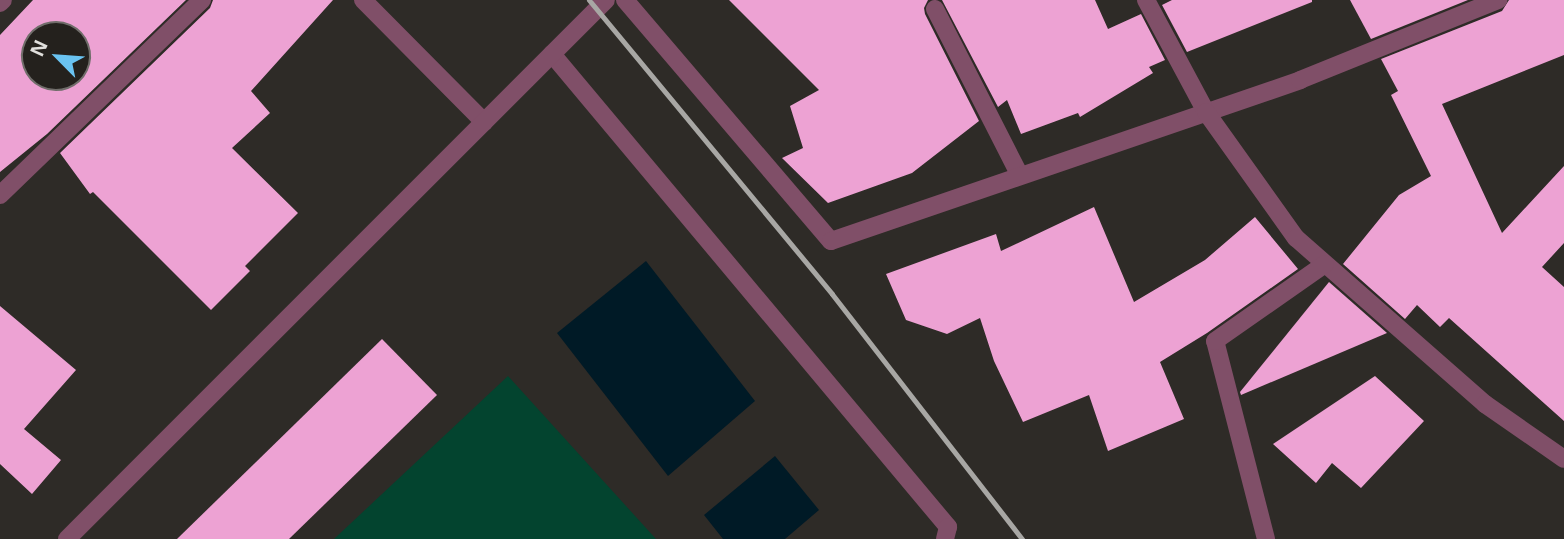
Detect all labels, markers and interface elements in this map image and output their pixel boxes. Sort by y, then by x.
north arrow [21,21,91,91]
text: N [24,35,54,60]

